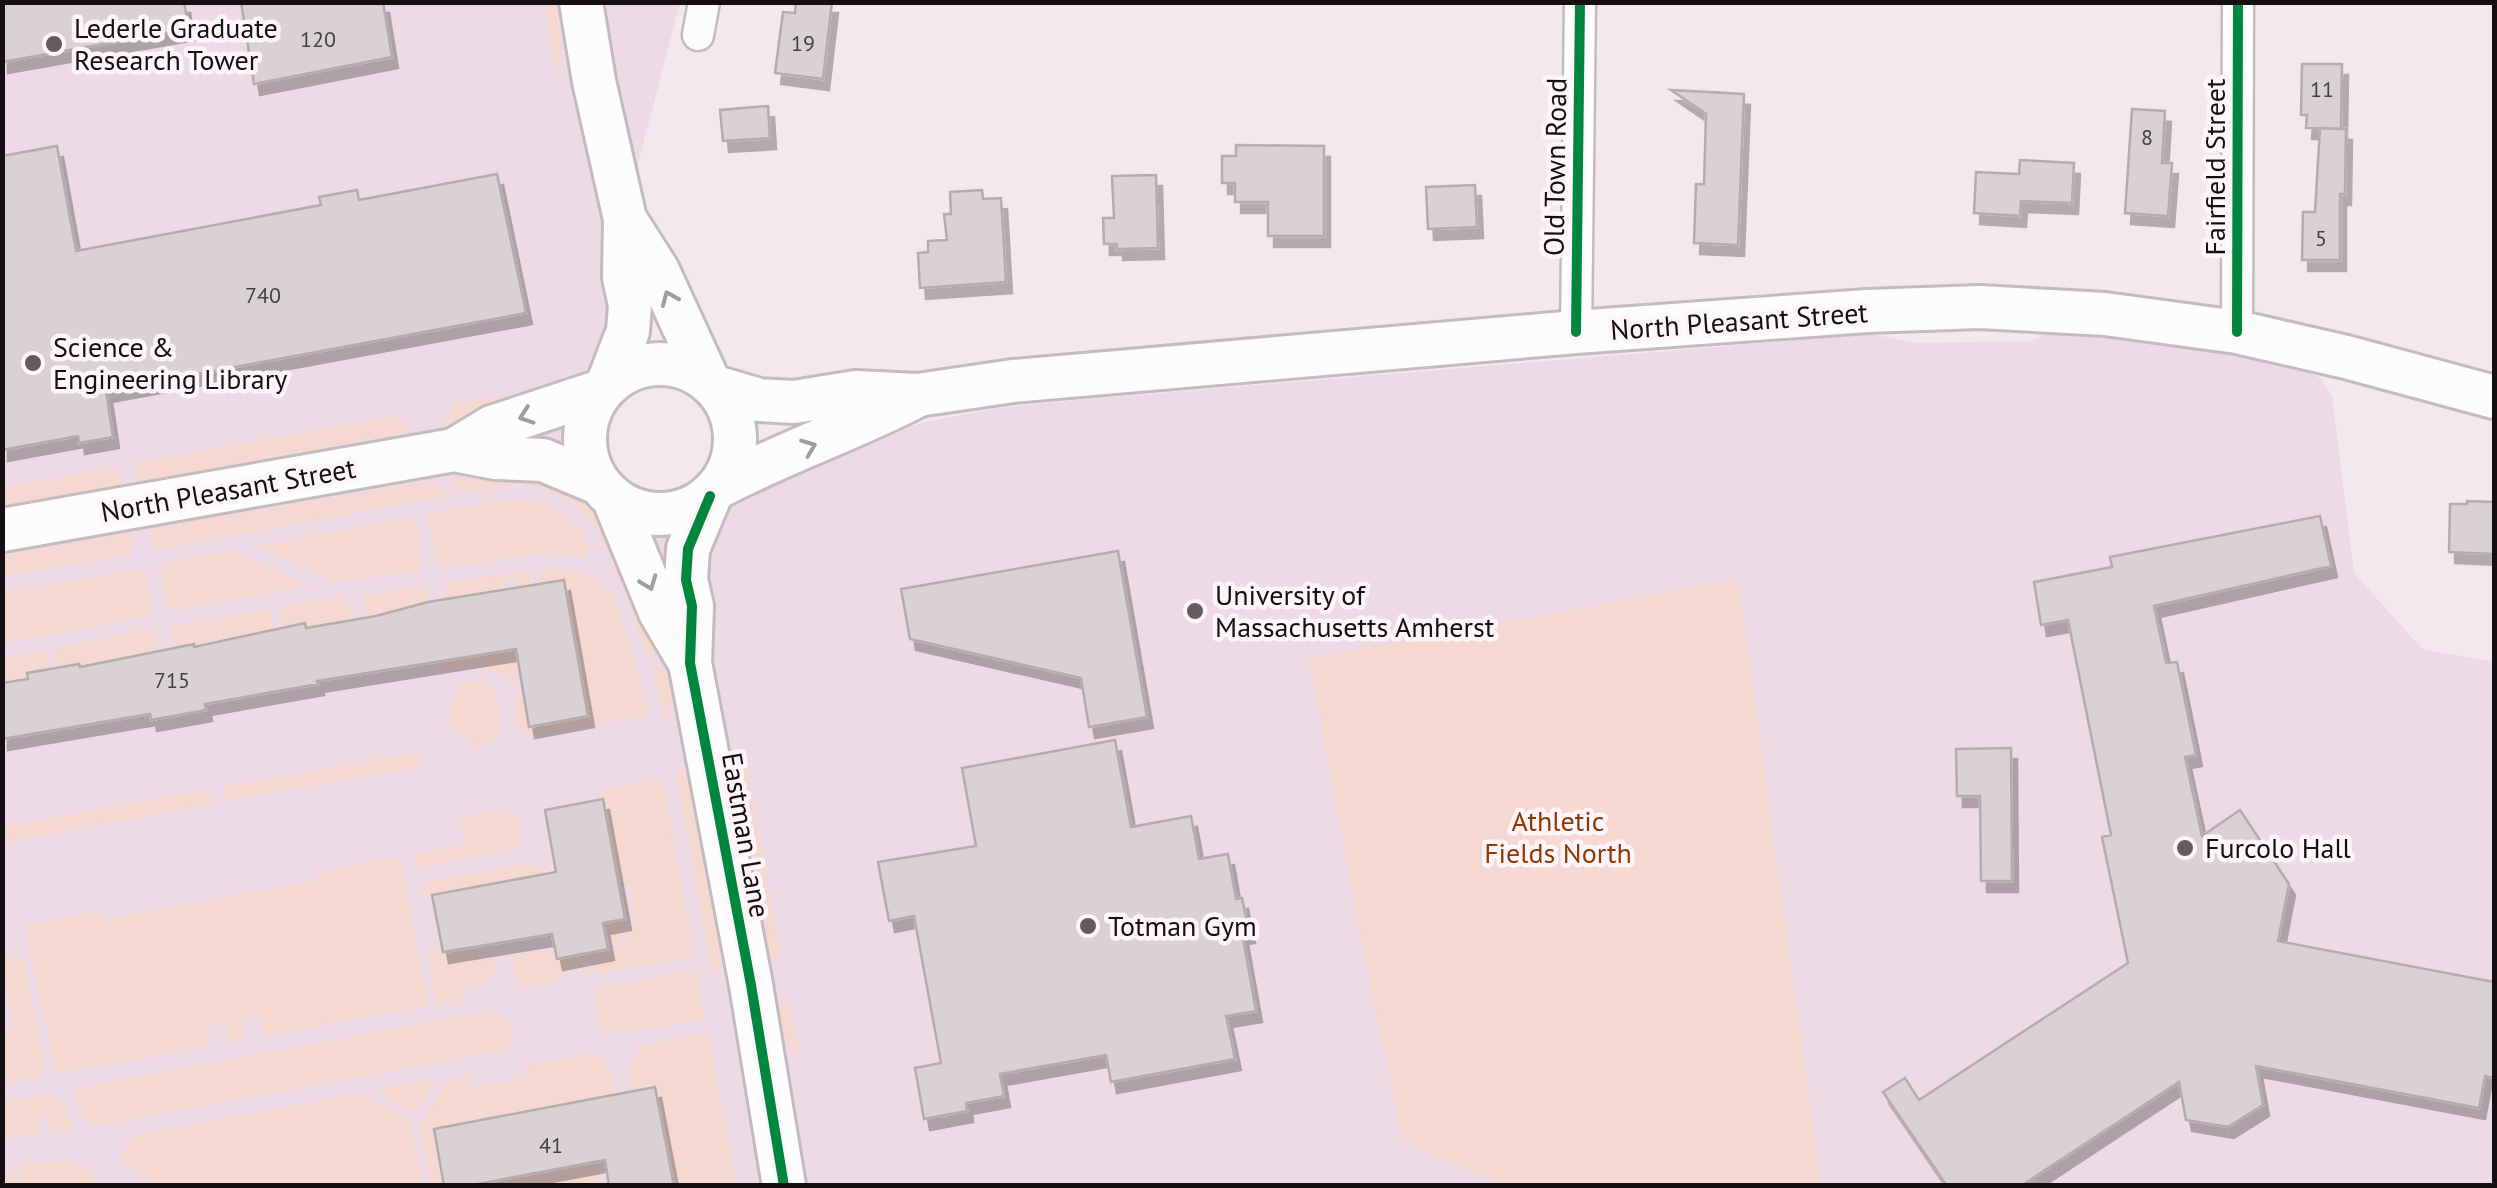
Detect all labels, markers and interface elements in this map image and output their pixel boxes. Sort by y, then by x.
place label: Lederle Graduate Research Tower [74,9,278,78]
house number: 120 [300,25,336,53]
house number: 19 [791,29,815,57]
marker: Lederle Graduate Research Tower [43,33,65,55]
house number: 11 [2310,75,2334,103]
street label: Old Town Road [1534,78,1575,256]
street label: Fairfield Street [2196,78,2233,255]
house number: 8 [2141,123,2153,151]
house number: 5 [2315,224,2327,252]
house number: 740 [245,281,281,309]
one-way arrow [660,290,680,308]
street label: North Pleasant Street [1609,293,1869,348]
place label: Science & Engineering Library [53,328,287,397]
marker: Science & Engineering Library [22,352,44,374]
one-way arrow [518,405,535,425]
one-way arrow [799,438,817,458]
street label: North Pleasant Street [98,449,359,530]
one-way arrow [638,574,658,591]
place label: University of Massachusetts Amherst [1215,576,1495,645]
marker: University of Massachusetts Amherst [1184,600,1206,622]
house number: 715 [154,666,190,694]
street label: Eastman Lane [714,750,779,920]
park label: Athletic Fields North [1484,802,1632,871]
place label: Furcolo Hall [2205,829,2351,866]
marker: Furcolo Hall [2174,837,2196,859]
place label: Totman Gym [1108,907,1257,944]
marker: Totman Gym [1077,915,1099,937]
house number: 41 [539,1131,563,1159]

